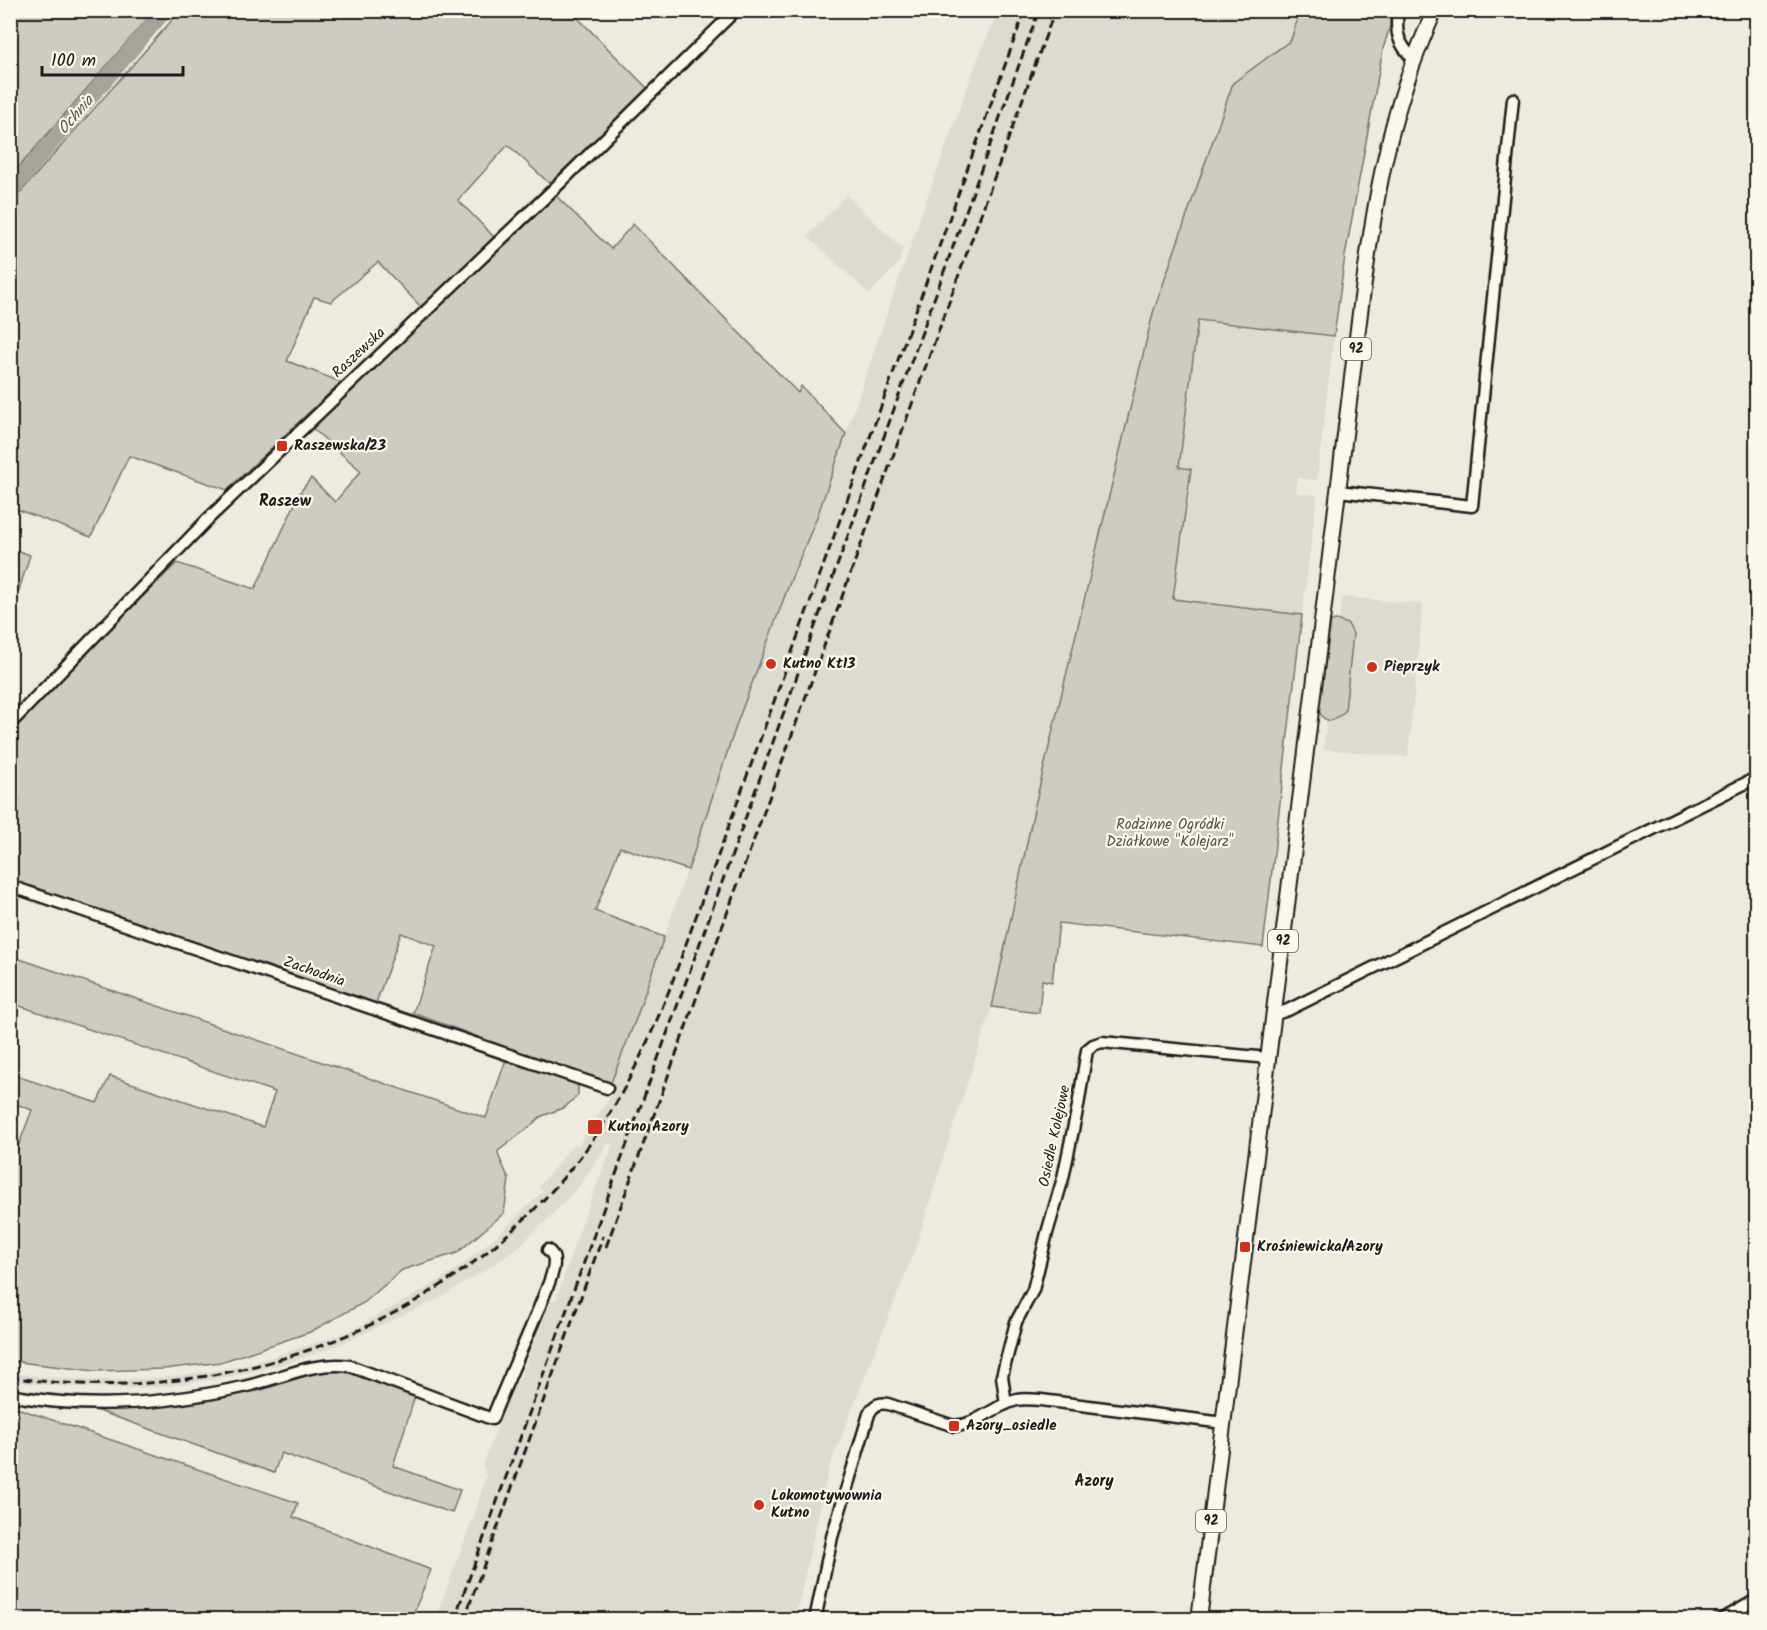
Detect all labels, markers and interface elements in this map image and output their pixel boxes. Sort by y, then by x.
scale bar [42,39,183,77]
text: 100 m [51,47,96,76]
water label: Ochnia [52,89,101,140]
street label: Raszewska [327,322,391,384]
road number: 92 [1341,338,1371,360]
place label: Raszewska/23 [294,434,386,458]
marker: Raszewska/23 [275,439,289,453]
district label: Raszew [259,489,312,514]
place label: Kutno Kt13 [783,652,856,676]
place label: Pieprzyk [1384,655,1440,679]
marker: Kutno Kt13 [764,657,778,671]
marker: Pieprzyk [1365,660,1379,674]
park label: Rodzinne Ogródki Działkowe "Kolejarz" [1106,813,1234,854]
road number: 92 [1268,930,1298,952]
street label: Zachodnia [280,950,348,994]
street label: Osiedle Kolejowe [1033,1083,1078,1189]
place label: Kutno Azory [608,1115,689,1139]
marker: Kutno Azory [586,1118,604,1136]
place label: Krośniewicka/Azory [1257,1235,1383,1259]
marker: Krośniewicka/Azory [1238,1240,1252,1254]
place label: Azory_osiedle [966,1414,1057,1438]
marker: Azory_osiedle [947,1419,961,1433]
district label: Azory [1074,1469,1114,1494]
place label: Lokomotywownia Kutno [771,1484,882,1525]
marker: Lokomotywownia Kutno [752,1498,766,1512]
road number: 92 [1196,1510,1226,1532]

